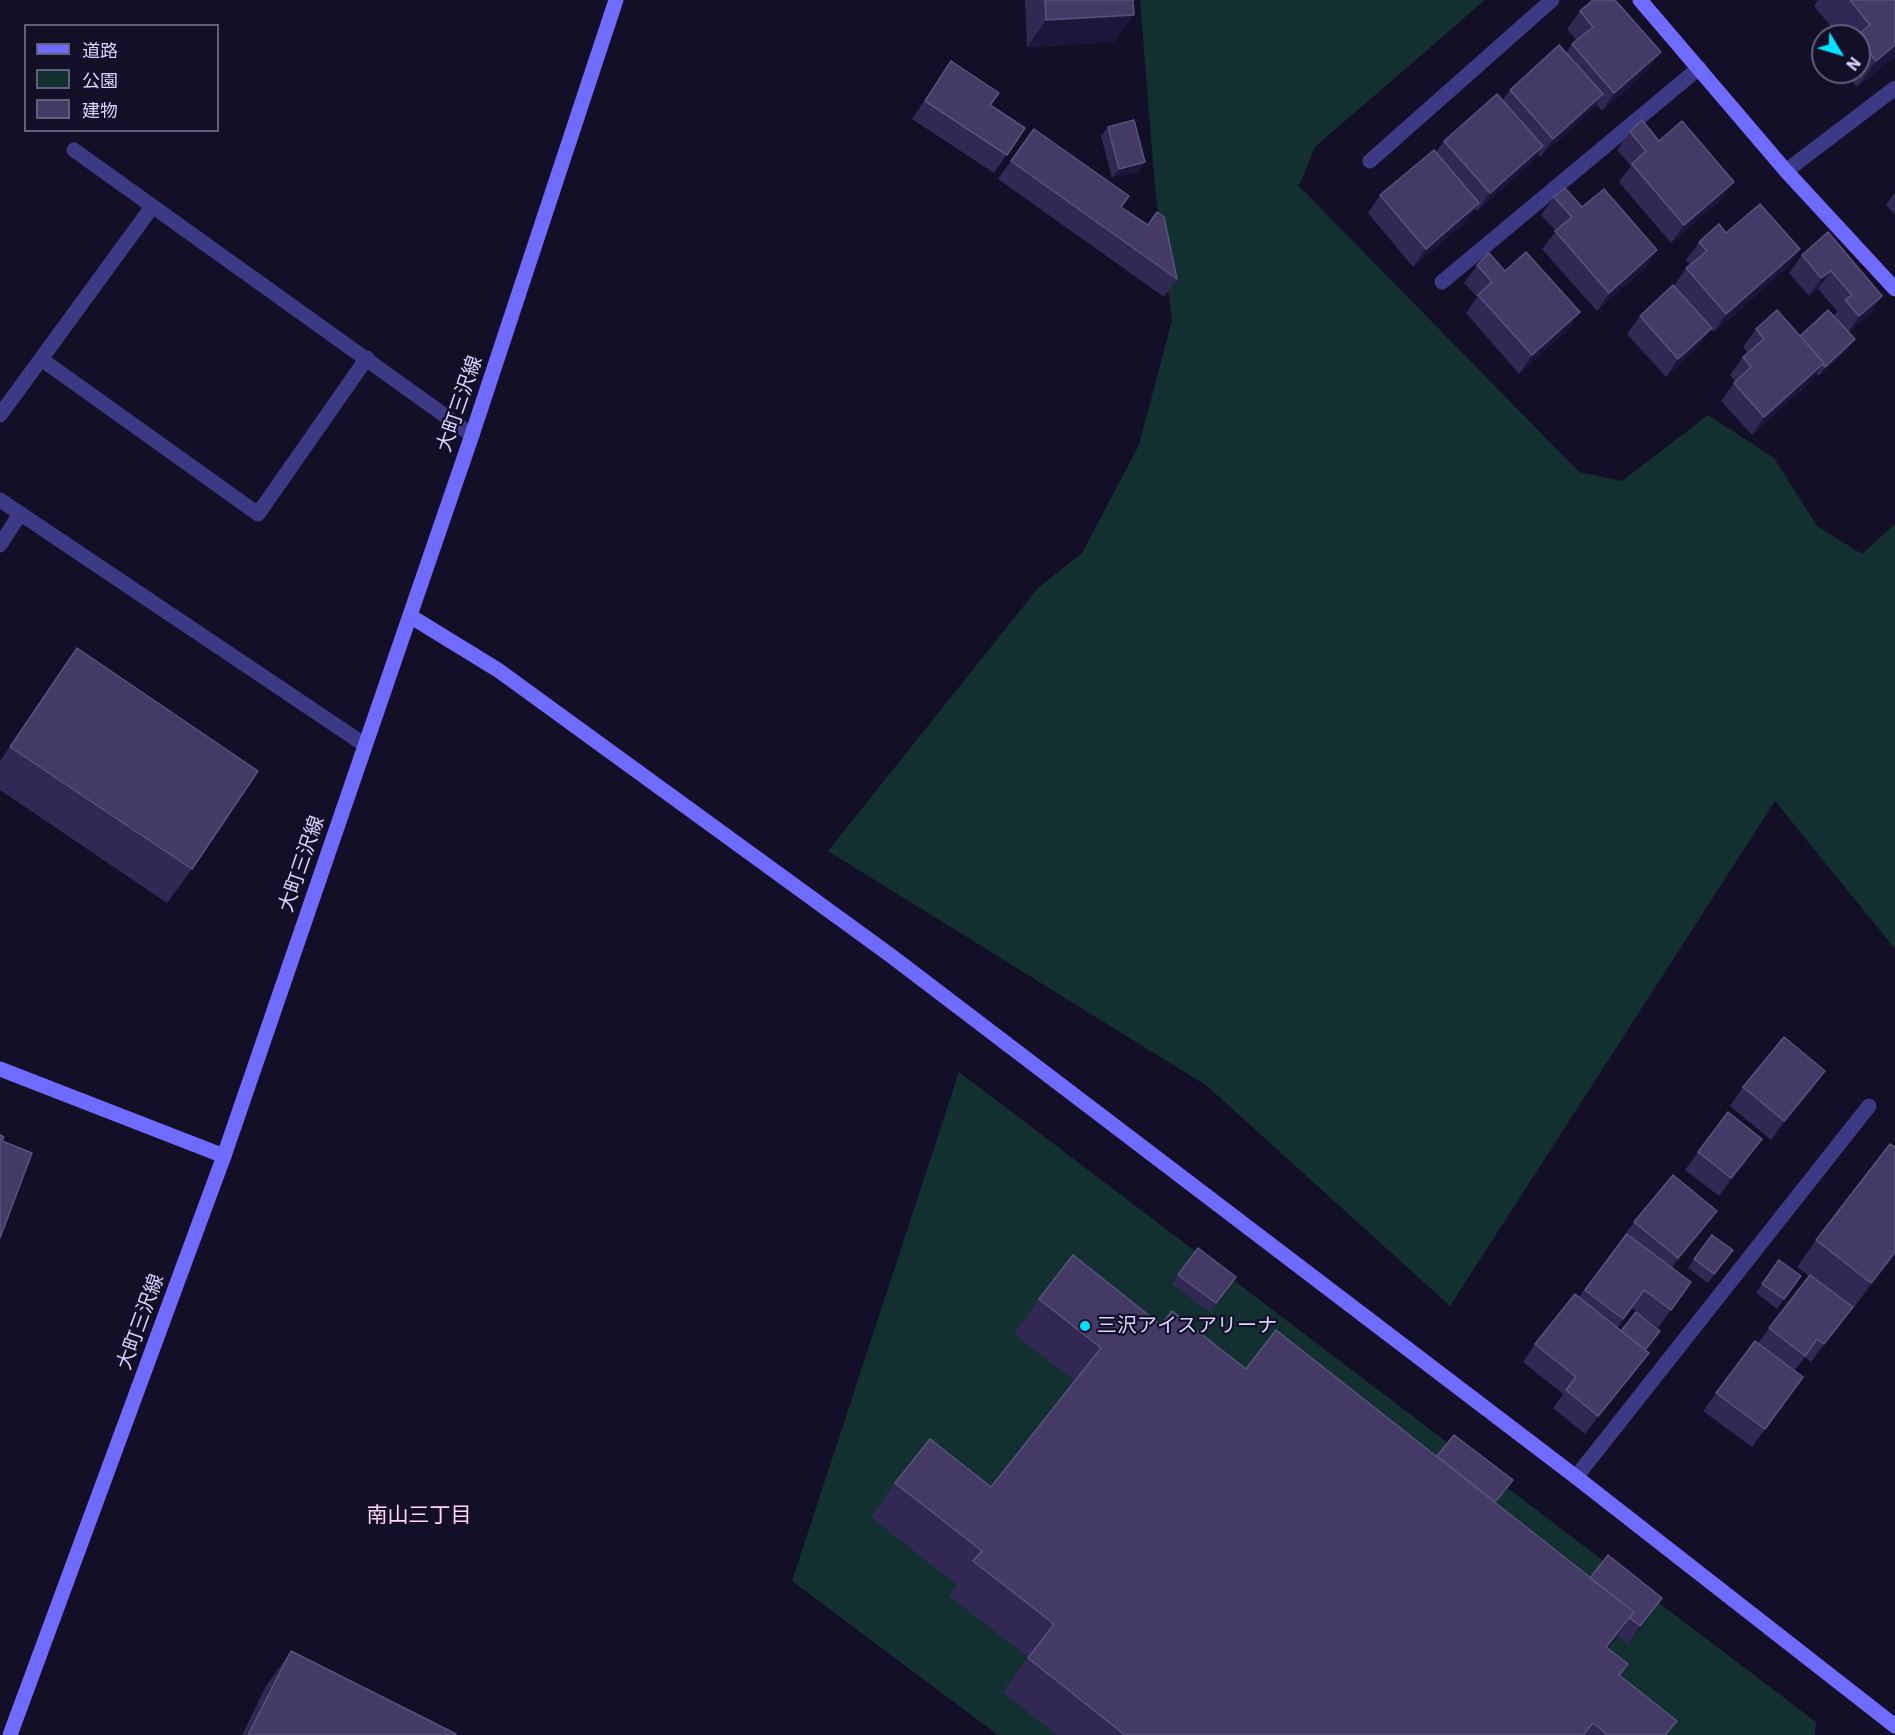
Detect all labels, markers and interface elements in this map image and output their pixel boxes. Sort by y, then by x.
legend [24,24,219,132]
north arrow [1811,24,1871,84]
text: 道路 [82,39,118,62]
text: N [1842,53,1865,75]
text: 公園 [82,69,118,92]
text: 建物 [82,99,118,122]
street label: 大町三沢線 [432,353,488,455]
street label: 大町三沢線 [274,813,330,915]
street label: 大町三沢線 [113,1271,169,1373]
place label: 三沢アイスアリーナ [1097,1314,1277,1338]
marker: 三沢アイスアリーナ [1078,1319,1092,1333]
district label: 南山三丁目 [367,1503,471,1529]

